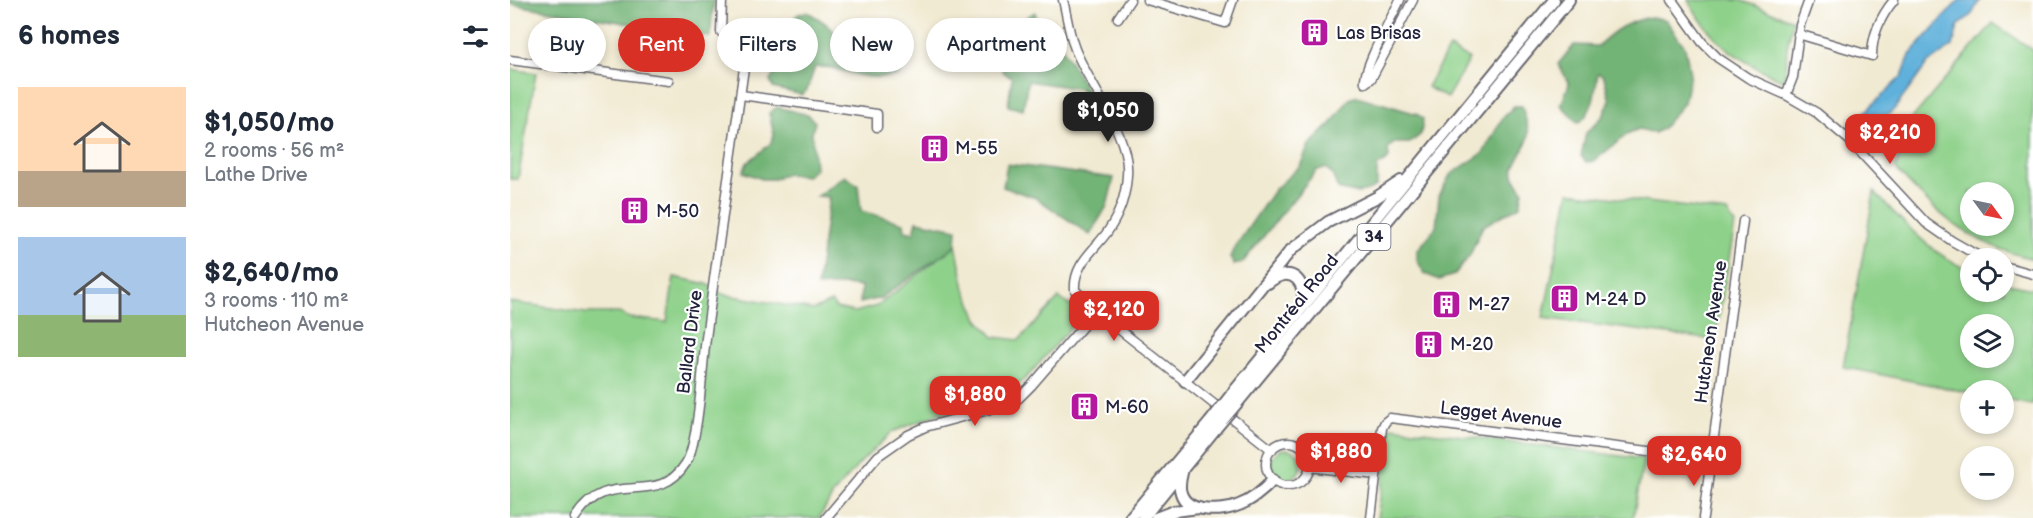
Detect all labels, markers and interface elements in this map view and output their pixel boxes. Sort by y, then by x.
building icon: Las Brisas [1299,17,1331,49]
chip: Buy [528,18,606,72]
chip: Rent [618,18,705,72]
chip: Filters [717,18,818,72]
chip: New [830,18,914,72]
chip: Apartment [926,18,1067,72]
icon: filters [459,20,492,53]
text: 6 homes [18,21,120,52]
place label: Las Brisas [1336,23,1421,44]
pin: $1,050 [1059,92,1157,143]
text: $1,050 [1077,99,1139,123]
text: $1,050/mo [204,108,334,139]
icon: home [66,111,138,183]
pin: $2,210 [1841,114,1939,165]
text: $2,210 [1859,121,1921,145]
building icon: M-55 [918,132,950,164]
place label: M-55 [955,138,998,159]
text: 2 rooms · 56 m² [204,139,344,163]
text: Lathe Drive [204,163,308,187]
north arrow [1960,182,2014,236]
map controls [1960,182,2014,500]
building icon: M-50 [619,195,651,227]
place label: M-50 [656,201,699,222]
road number: 34 [1358,224,1390,250]
button: locate [1960,248,2014,302]
street label: Montréal Road [1251,250,1343,358]
text: $2,640/mo [204,258,339,289]
street label: Hutcheon Avenue [1691,259,1731,405]
icon: home [66,261,138,333]
building icon: M-24 D [1548,283,1580,315]
building icon: M-27 [1431,288,1463,320]
text: 3 rooms · 110 m² [204,289,349,313]
street label: Ballard Drive [673,289,707,395]
place label: M-24 D [1585,289,1646,310]
pin: $2,120 [1065,291,1163,342]
place label: M-27 [1468,294,1510,315]
text: $2,120 [1083,298,1145,322]
text: Hutcheon Avenue [204,313,364,337]
button: layers [1960,314,2014,368]
building icon: M-20 [1413,328,1445,360]
place label: M-20 [1450,334,1493,355]
pin: $1,880 [926,376,1024,427]
button: + [1960,380,2014,434]
text: $1,880 [944,383,1006,407]
building icon: M-60 [1068,391,1100,423]
place label: M-60 [1105,397,1149,418]
street label: Legget Avenue [1439,397,1564,433]
pin: $1,880 [1292,433,1390,484]
pin: $2,640 [1645,436,1743,487]
text: $1,880 [1310,440,1372,464]
text: $2,640 [1661,443,1727,467]
button: − [1960,446,2014,500]

